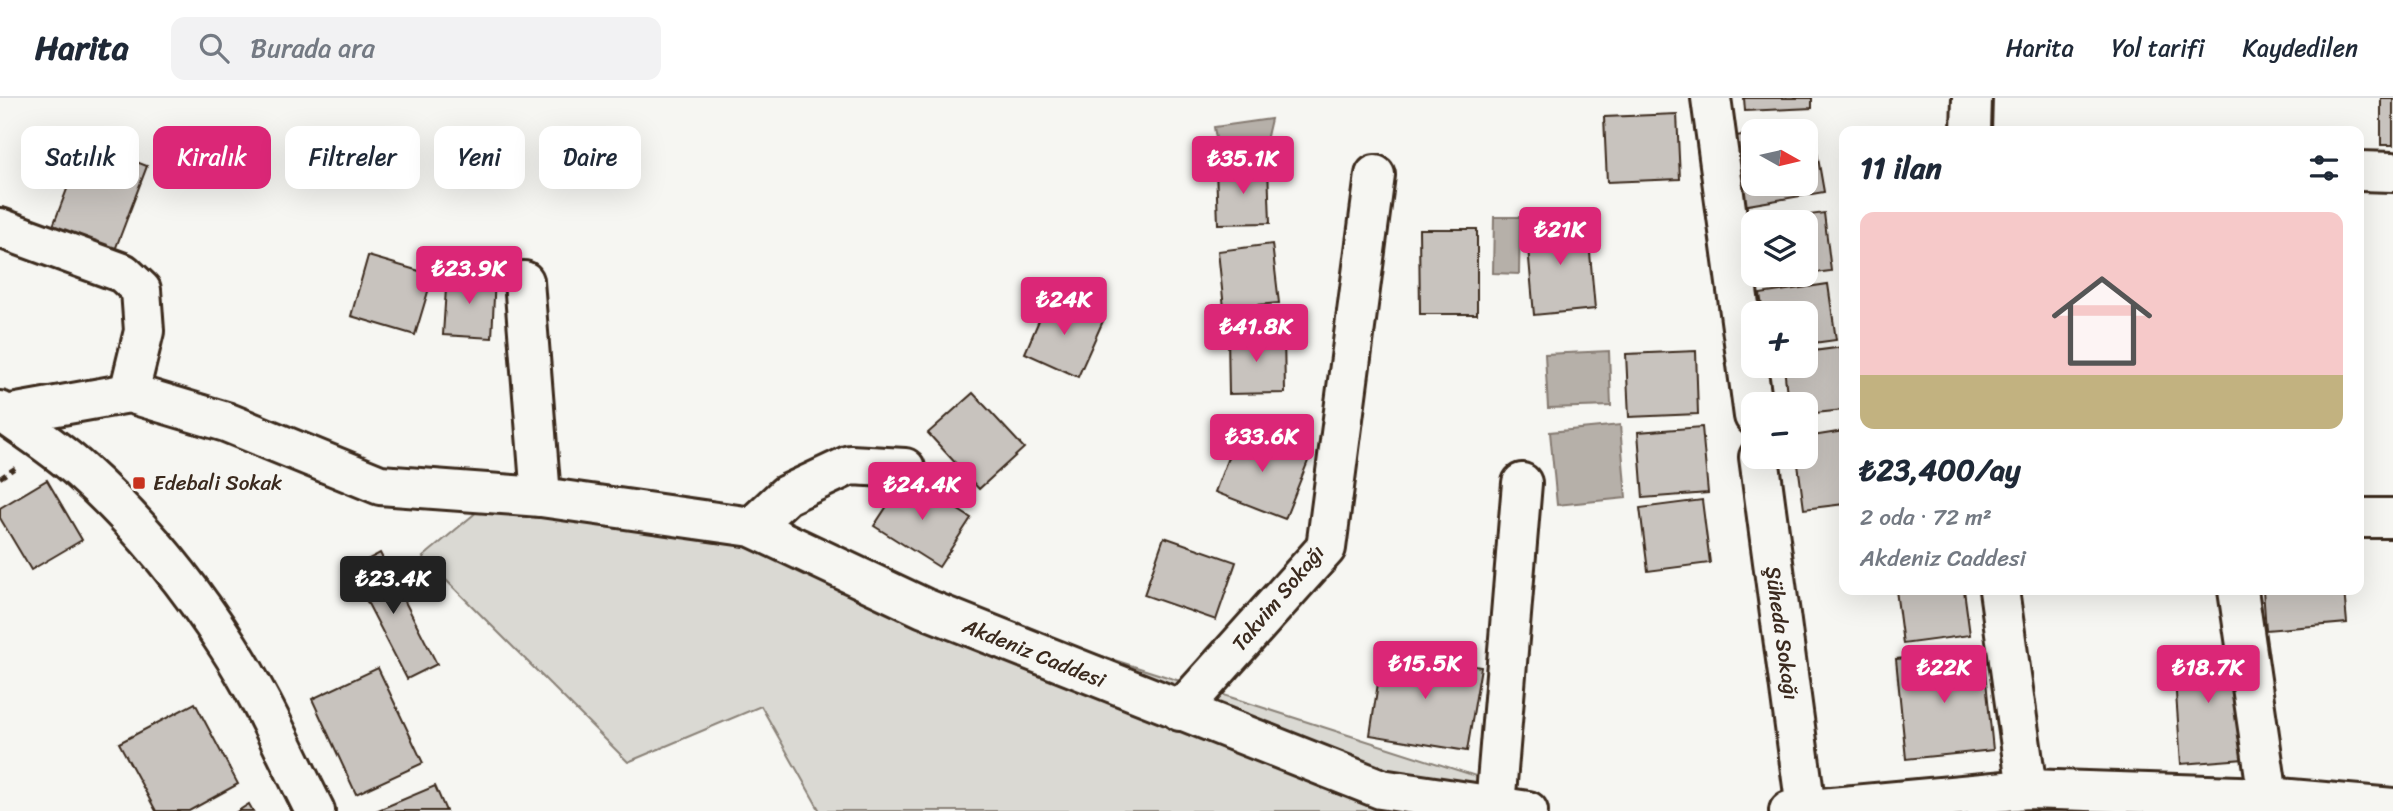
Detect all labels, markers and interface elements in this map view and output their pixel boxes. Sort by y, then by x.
search box [171,17,661,80]
text: Harita [35,19,129,77]
text: Burada ara [251,25,375,71]
text: Harita [2006,27,2074,69]
text: Yol tarifi [2112,27,2205,69]
text: Kaydedilen [2243,27,2358,69]
icon: search [195,29,233,67]
north arrow [1741,119,1818,196]
map controls [1741,119,1818,469]
chip: Satılık [21,126,139,189]
chip: Kiralık [153,126,271,189]
chip: Filtreler [285,126,420,189]
chip: Yeni [434,126,525,189]
chip: Daire [539,126,641,189]
pin: ₺35.1K [1186,136,1300,196]
text: ₺35.1K [1208,138,1278,179]
text: 11 ilan [1860,141,1942,195]
icon: filters [2305,149,2343,187]
pin: ₺21K [1519,208,1601,267]
text: ₺21K [1535,209,1585,250]
button: layers [1741,210,1818,287]
pin: ₺23.9K [412,246,526,306]
text: ₺23.9K [432,248,506,289]
icon: home [2039,258,2165,384]
pin: ₺24K [1023,278,1105,337]
text: ₺24K [1037,279,1091,320]
button: + [1741,301,1818,378]
pin: ₺41.8K [1199,304,1313,364]
text: ₺41.8K [1220,306,1292,347]
button: − [1741,392,1818,469]
pin: ₺33.6K [1205,414,1319,474]
text: ₺33.6K [1226,416,1298,457]
text: ₺23,400/ay [1860,443,2021,497]
pin: ₺24.4K [865,462,979,522]
place label: Edebali Sokak [153,464,282,502]
text: ₺24.4K [884,464,960,505]
marker: Edebali Sokak [131,475,147,491]
text: 2 oda · 72 m² [1860,497,1992,538]
street label: Takvim Sokağı [1222,536,1335,660]
text: Akdeniz Caddesi [1860,538,2026,579]
pin: ₺23.4K [336,556,450,616]
text: ₺23.4K [356,558,430,599]
street label: Şüheda Sokağı [1754,564,1810,703]
street label: Akdeniz Caddesi [956,607,1112,699]
pin: ₺15.5K [1368,642,1482,701]
text: ₺15.5K [1389,643,1461,684]
pin: ₺22K [1903,646,1985,705]
pin: ₺18.7K [2151,646,2265,705]
text: ₺22K [1917,647,1971,688]
text: ₺18.7K [2173,647,2243,688]

